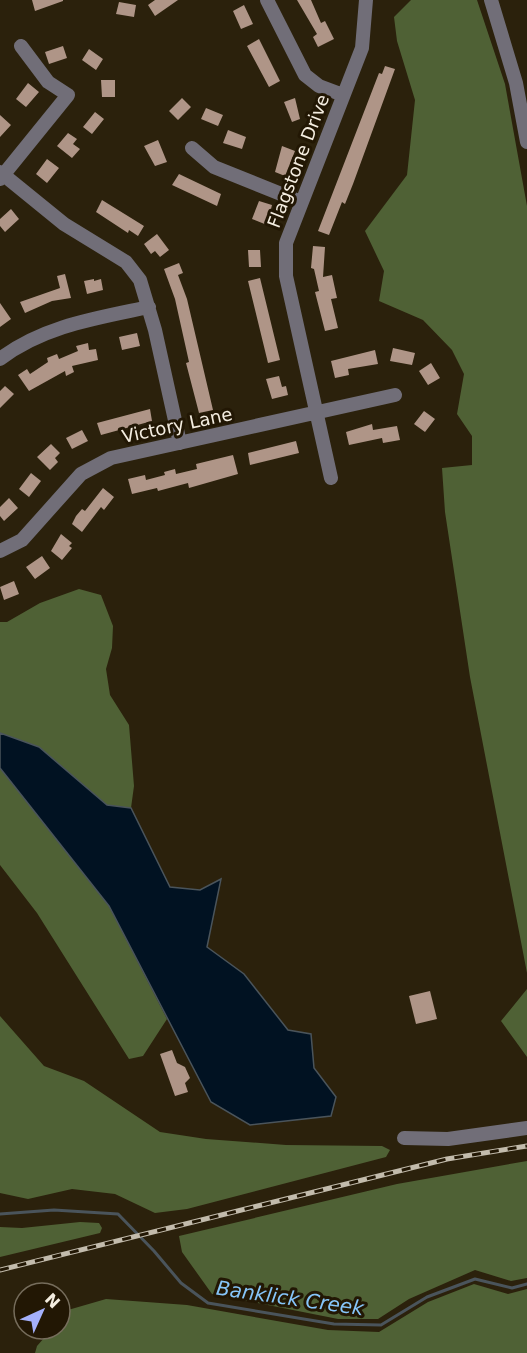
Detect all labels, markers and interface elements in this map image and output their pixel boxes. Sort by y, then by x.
street label: Flagstone Drive [263,91,333,231]
street label: Victory Lane [120,403,234,447]
water label: Banklick Creek [215,1276,367,1320]
north arrow [12,1281,72,1341]
text: N [41,1289,64,1312]

